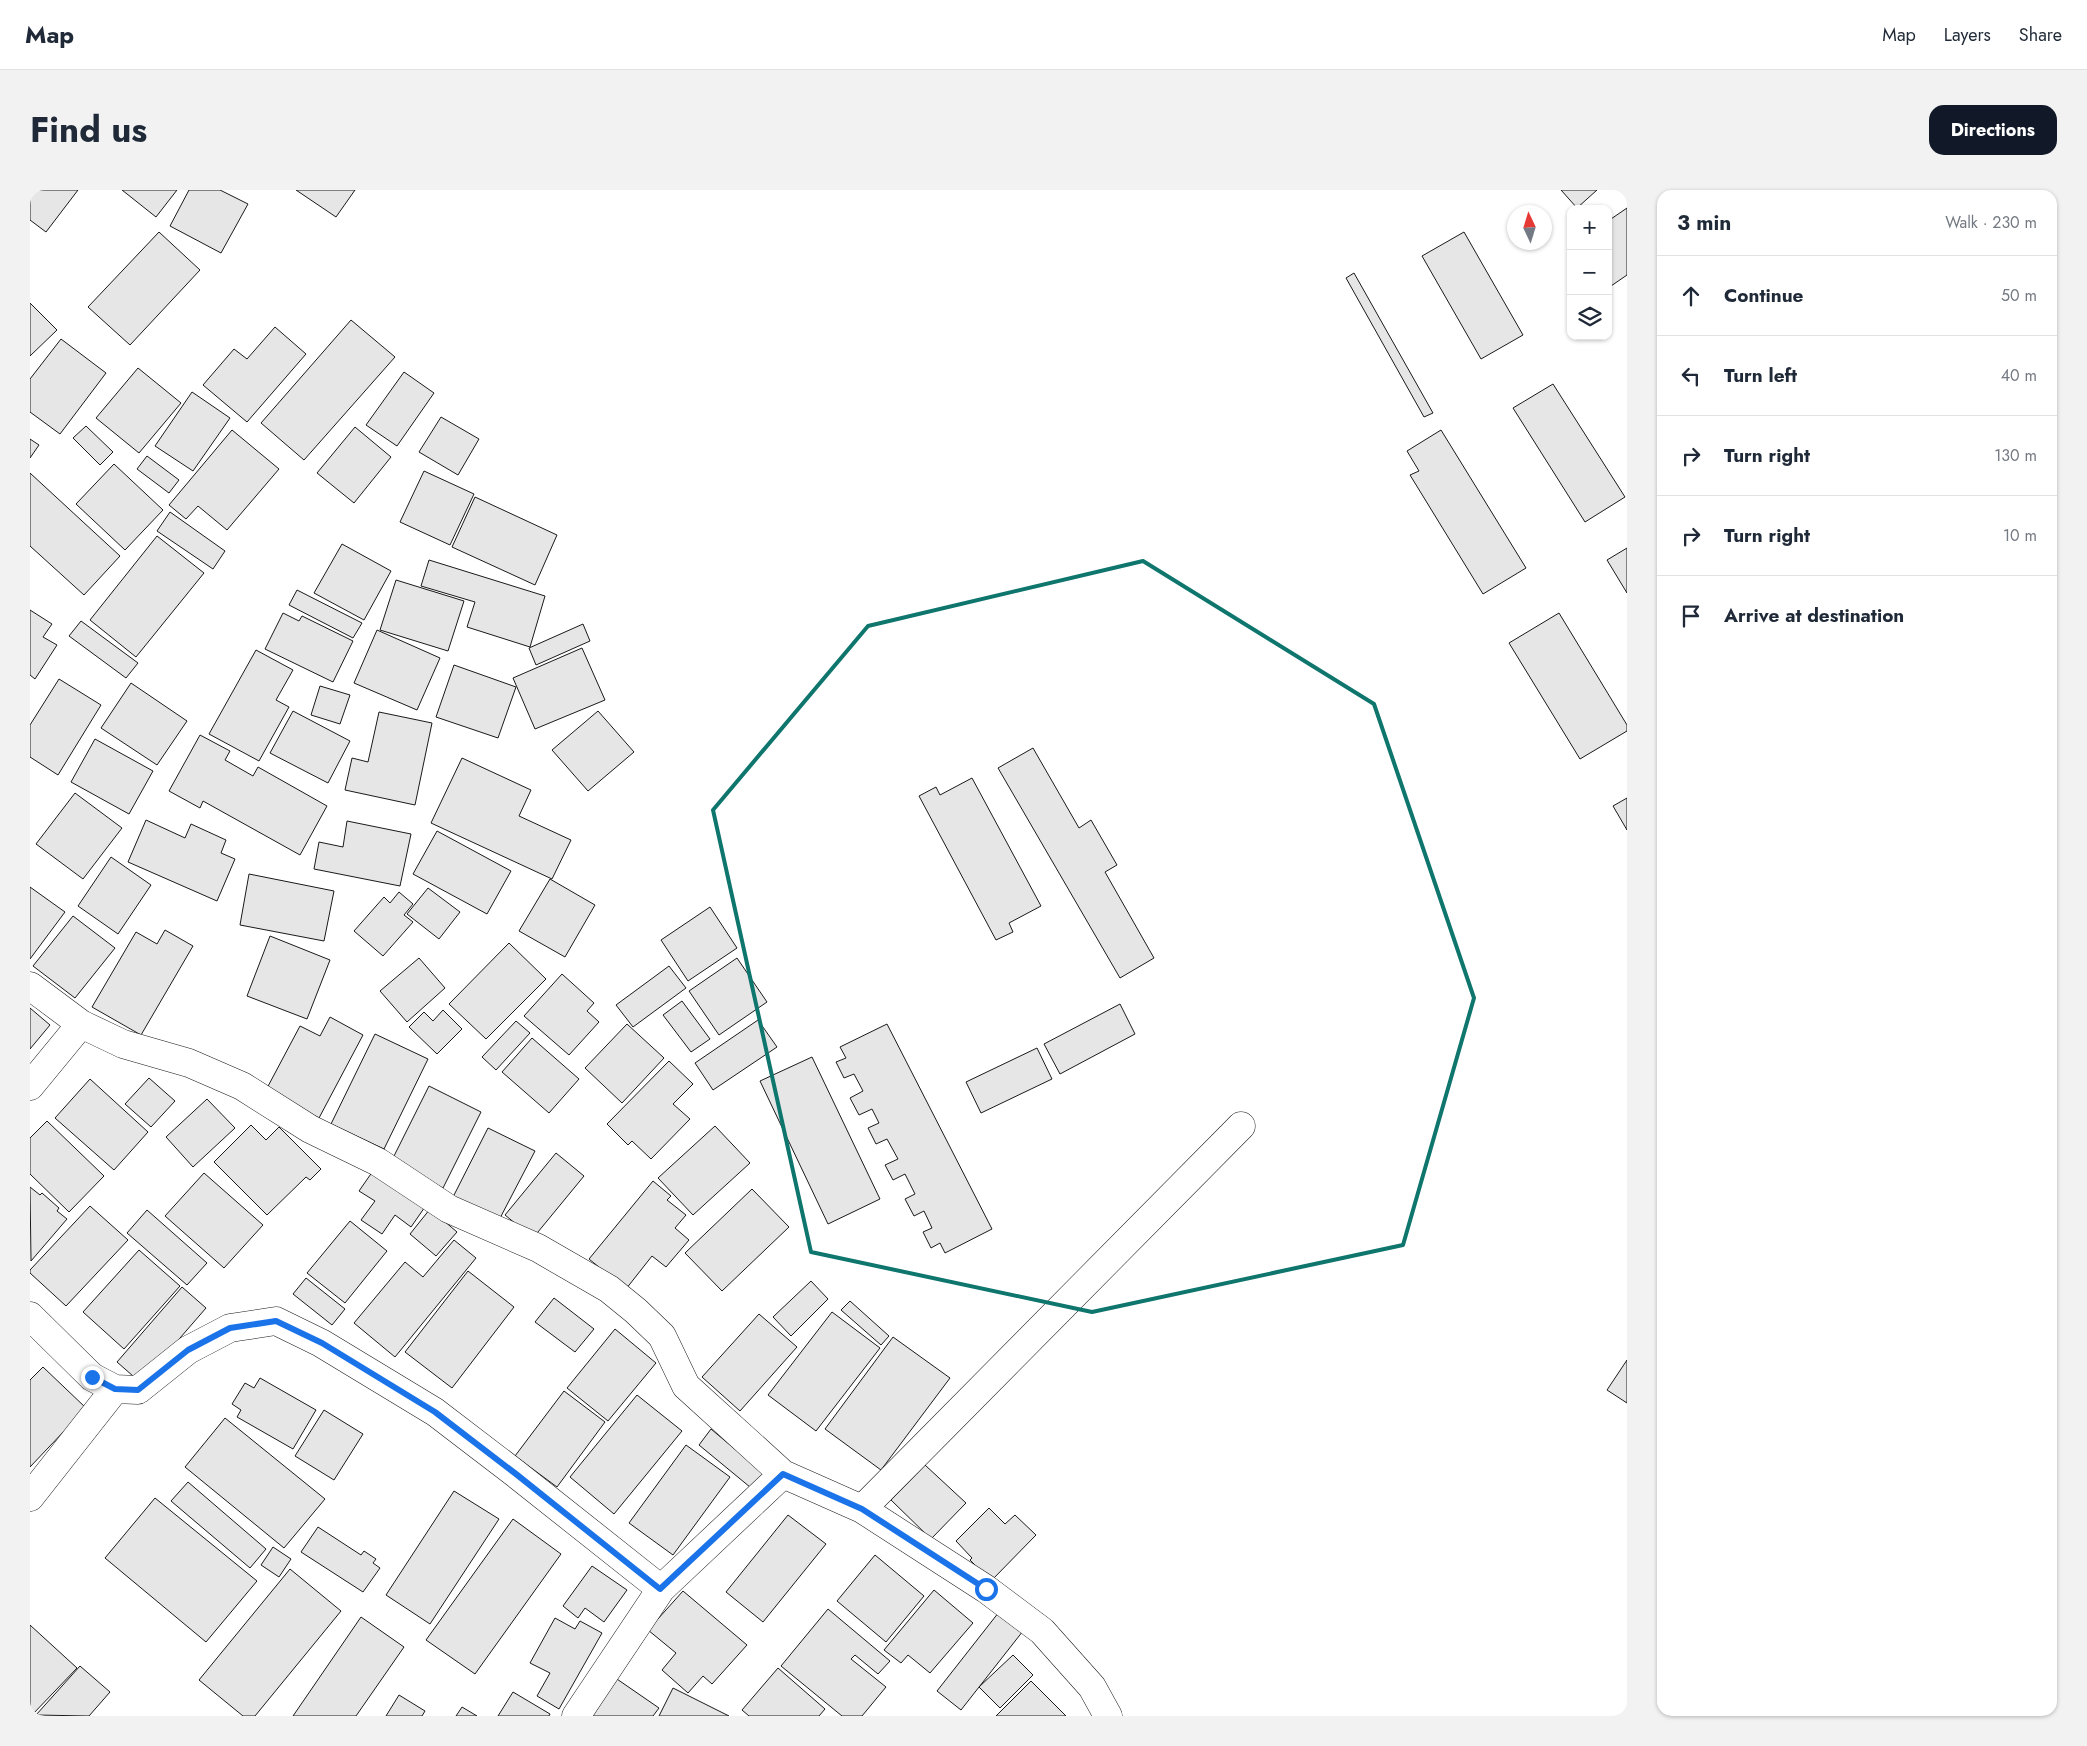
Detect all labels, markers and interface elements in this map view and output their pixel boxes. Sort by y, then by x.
text: Map [25,17,74,52]
text: Map [1882,22,1916,48]
text: Layers [1944,22,1991,48]
text: Share [2019,22,2062,48]
text: Find us [30,105,147,155]
button: Directions [1929,105,2057,155]
north arrow [1507,205,1552,250]
map controls [1567,205,1612,340]
button: + [1567,205,1612,250]
text: 3 min [1677,208,1731,238]
text: Walk · 230 m [1945,211,2037,234]
button: − [1567,250,1612,295]
icon: ahead [1677,282,1705,310]
text: Continue [1724,282,1803,309]
text: 50 m [2001,284,2037,307]
button: layers [1567,295,1612,340]
icon: left [1677,362,1705,390]
text: Turn left [1724,362,1797,389]
text: 40 m [2001,364,2037,387]
icon: right [1677,442,1705,470]
text: Turn right [1724,442,1810,469]
text: 130 m [1994,444,2037,467]
icon: right [1677,522,1705,550]
text: Turn right [1724,522,1810,549]
text: 10 m [2003,524,2037,547]
icon: arrive [1677,602,1705,630]
text: Arrive at destination [1724,602,1904,629]
route end [81,1366,104,1389]
route start [975,1578,998,1601]

